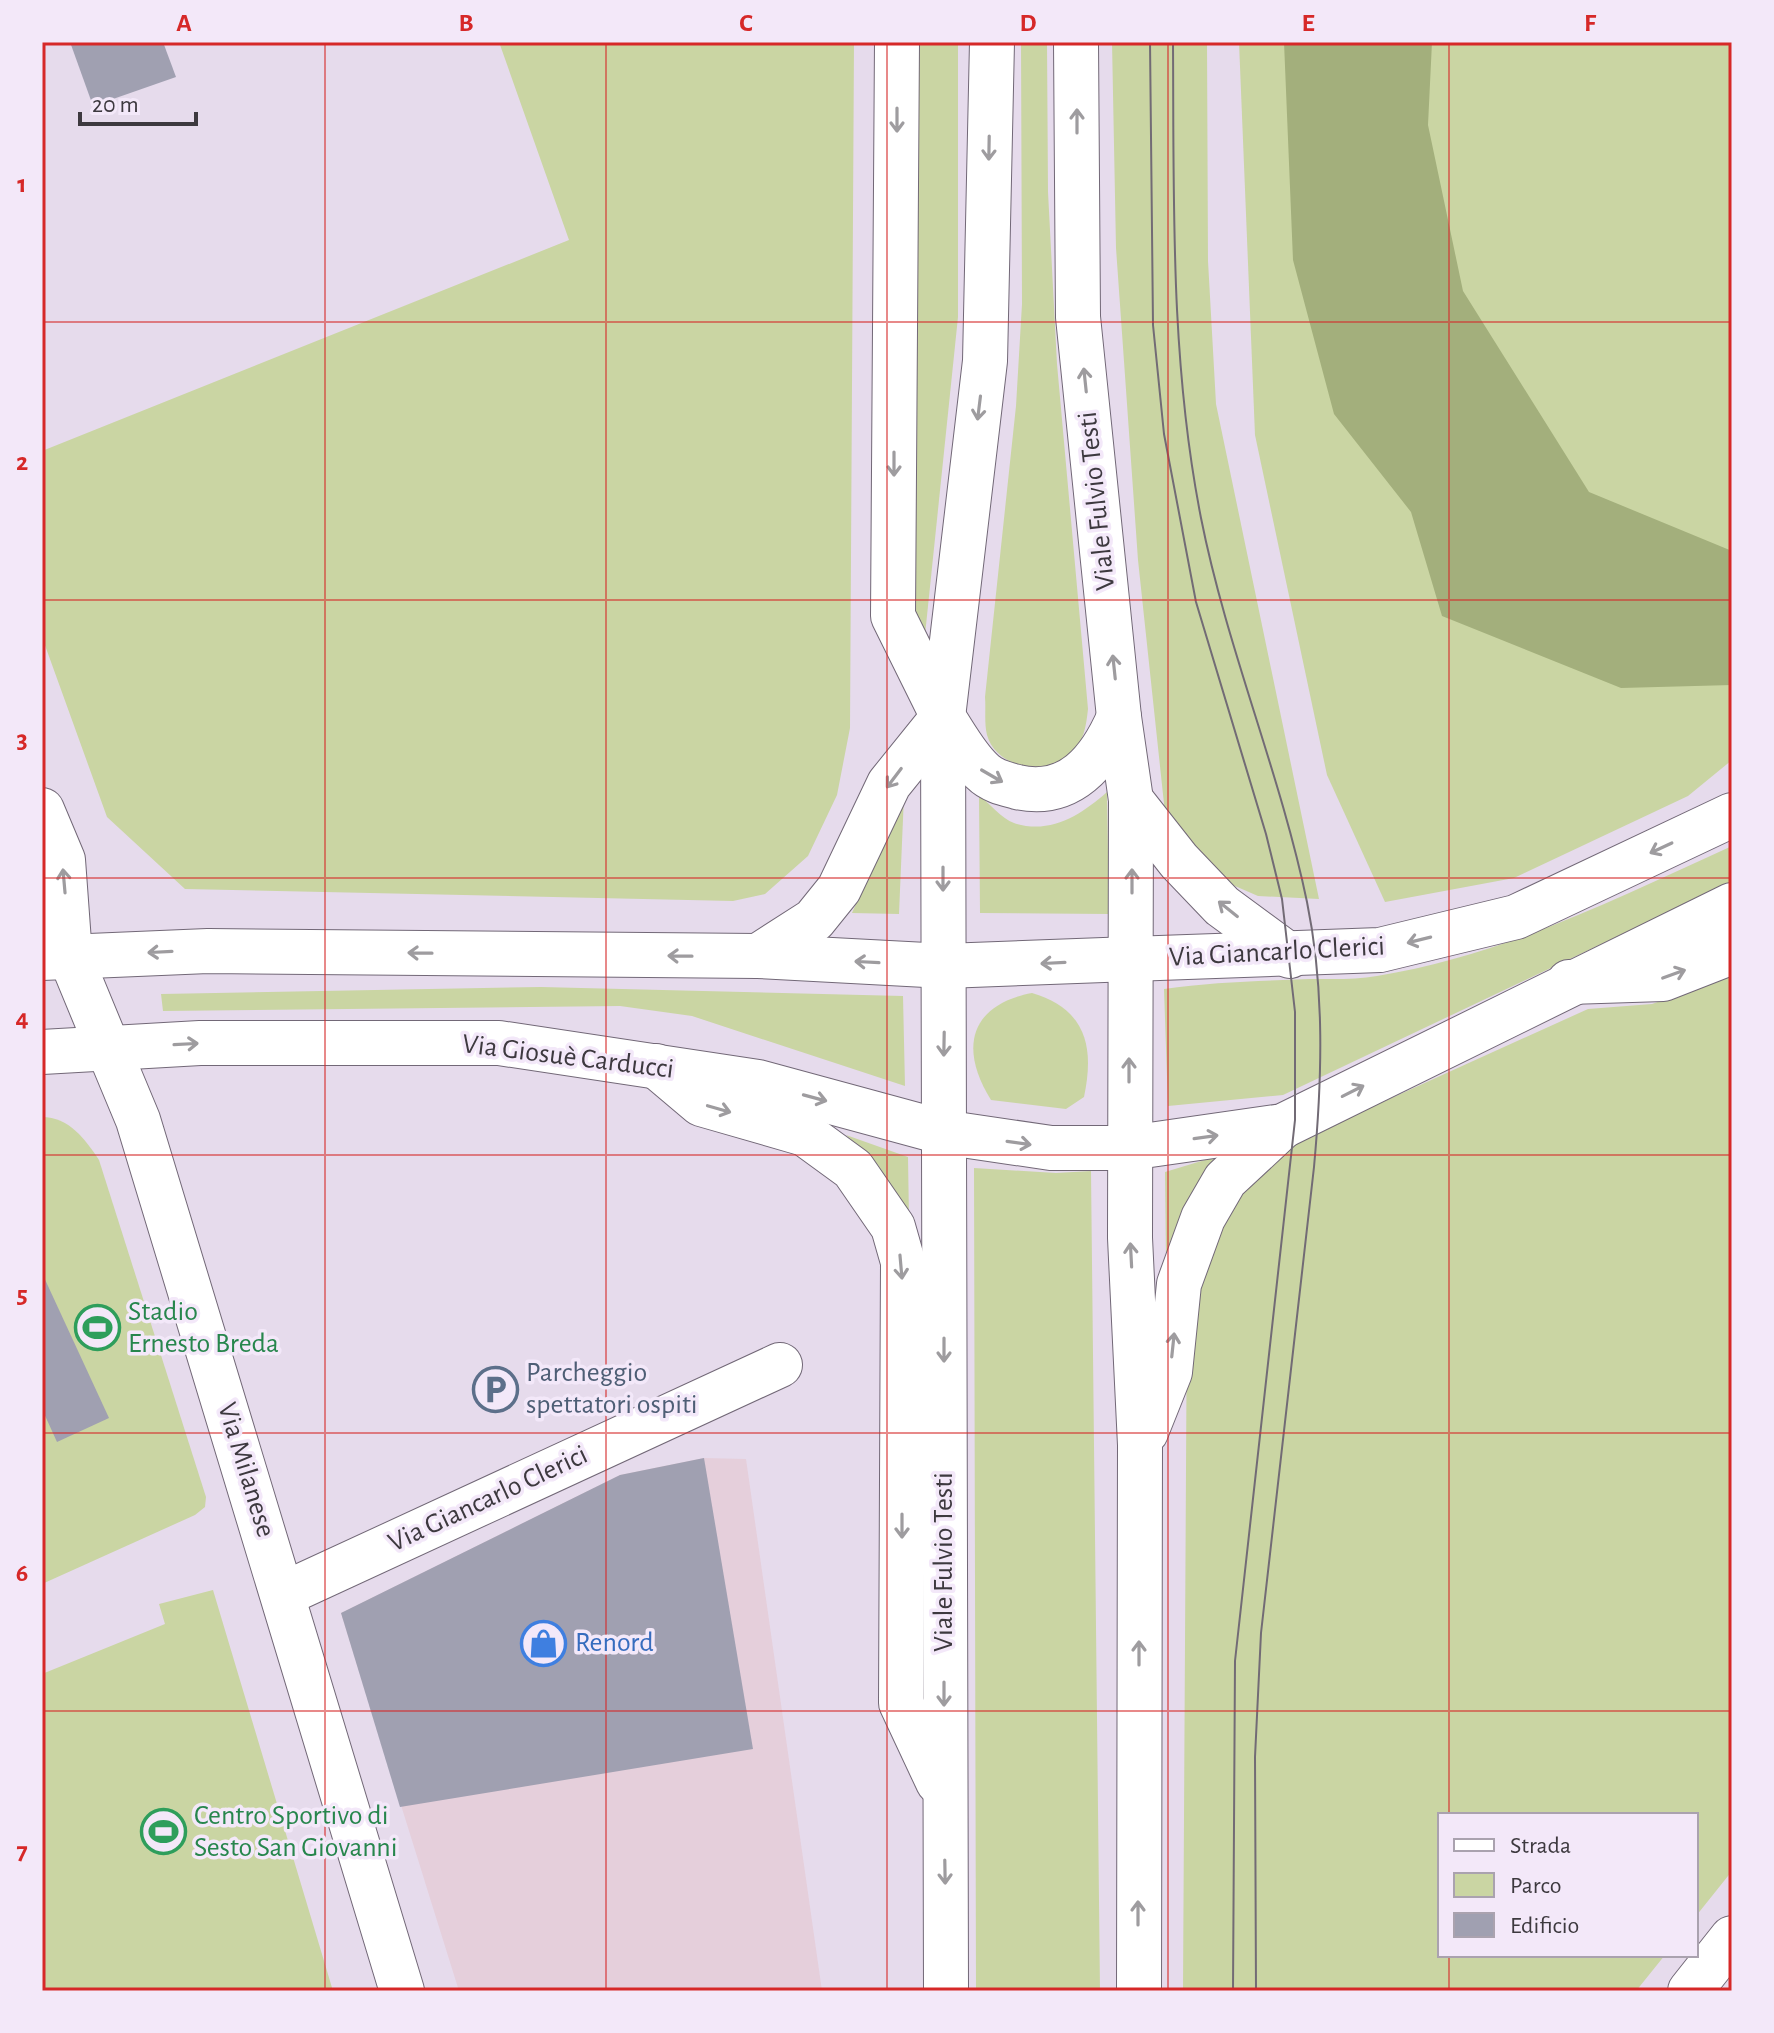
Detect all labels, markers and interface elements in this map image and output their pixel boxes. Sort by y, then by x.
text: A [176,10,192,36]
text: B [458,10,474,36]
text: C [739,10,753,36]
text: D [1019,10,1037,36]
text: E [1301,10,1315,36]
text: F [1584,10,1597,36]
scale bar [80,76,196,126]
text: 20 m [92,93,139,117]
one-way arrow [889,106,904,133]
one-way arrow [1069,108,1084,135]
one-way arrow [982,134,997,161]
text: 1 [17,171,27,197]
one-way arrow [1077,368,1092,394]
one-way arrow [972,394,987,421]
street label: Viale Fulvio Testi [1074,410,1120,592]
text: 2 [16,449,28,475]
one-way arrow [886,450,902,477]
one-way arrow [1106,654,1121,681]
text: 3 [16,727,28,753]
one-way arrow [886,767,903,788]
one-way arrow [980,768,1003,784]
one-way arrow [1650,841,1674,856]
one-way arrow [935,865,951,892]
one-way arrow [57,868,72,895]
one-way arrow [1124,868,1140,895]
one-way arrow [1218,900,1238,918]
street label: Via Giancarlo Clerici [1168,932,1386,972]
one-way arrow [1407,934,1433,949]
one-way arrow [147,945,174,960]
one-way arrow [407,945,434,961]
one-way arrow [667,948,694,963]
one-way arrow [854,954,881,969]
one-way arrow [1040,956,1067,971]
one-way arrow [1662,966,1686,980]
text: 4 [15,1005,29,1031]
street label: Via Giosuè Carducci [461,1030,675,1084]
one-way arrow [936,1030,952,1057]
one-way arrow [172,1036,199,1051]
one-way arrow [1121,1057,1137,1084]
one-way arrow [1340,1083,1364,1099]
one-way arrow [801,1091,827,1106]
one-way arrow [706,1102,732,1117]
one-way arrow [1193,1129,1218,1144]
one-way arrow [1006,1136,1031,1151]
one-way arrow [1124,1242,1139,1269]
one-way arrow [894,1253,909,1279]
text: 5 [16,1282,28,1308]
place label: Stadio Ernesto Breda [128,1298,279,1358]
sports icon: Stadio Ernesto Breda [73,1304,121,1352]
one-way arrow [1165,1332,1180,1359]
one-way arrow [936,1336,952,1363]
place label: Parcheggio spettatori ospiti [526,1359,698,1419]
parking icon: Parcheggio spettatori ospiti [471,1365,519,1413]
street label: Via Milanese [212,1399,280,1541]
street label: Via Giancarlo Clerici [384,1441,592,1557]
street label: Viale Fulvio Testi [930,1472,958,1652]
one-way arrow [894,1512,910,1539]
text: 6 [16,1560,28,1586]
shop icon: Renord [520,1619,568,1667]
place label: Renord [575,1629,654,1657]
one-way arrow [1131,1640,1147,1667]
one-way arrow [936,1680,952,1707]
place label: Centro Sportivo di Sesto San Giovanni [194,1802,398,1862]
sports icon: Centro Sportivo di Sesto San Giovanni [139,1808,187,1856]
legend [1438,1813,1698,1957]
text: Strada [1510,1834,1571,1858]
text: 7 [16,1838,28,1864]
one-way arrow [937,1858,953,1885]
text: Parco [1510,1874,1561,1898]
one-way arrow [1130,1900,1146,1927]
text: Edificio [1510,1914,1579,1938]

